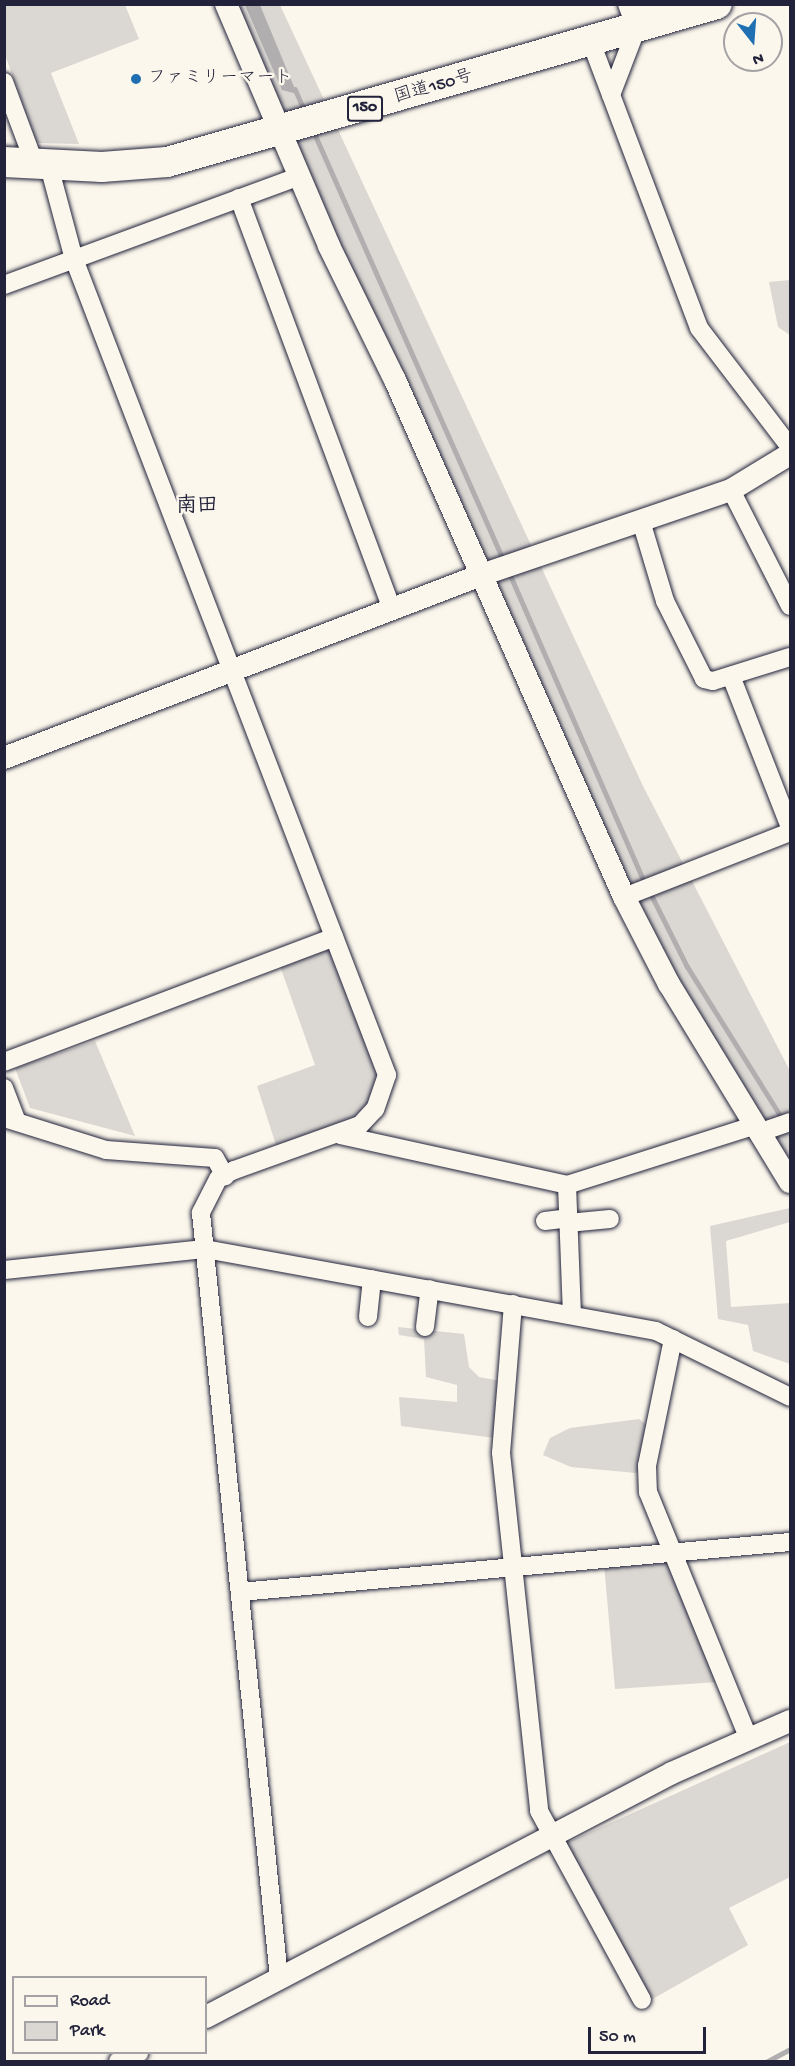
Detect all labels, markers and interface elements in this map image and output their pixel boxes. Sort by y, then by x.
north arrow [723,12,783,72]
text: N [750,47,766,68]
street label: 国道150号 [392,66,476,110]
place label: ファミリーマート [148,68,292,90]
marker: ファミリーマート [129,72,143,86]
road number: 150 [347,96,383,122]
district label: 南田 [176,495,218,521]
legend [12,1976,207,2054]
text: Road [70,1991,109,2012]
scale bar [591,2015,710,2053]
text: Park [70,2021,104,2042]
text: 50 m [599,2027,636,2048]

